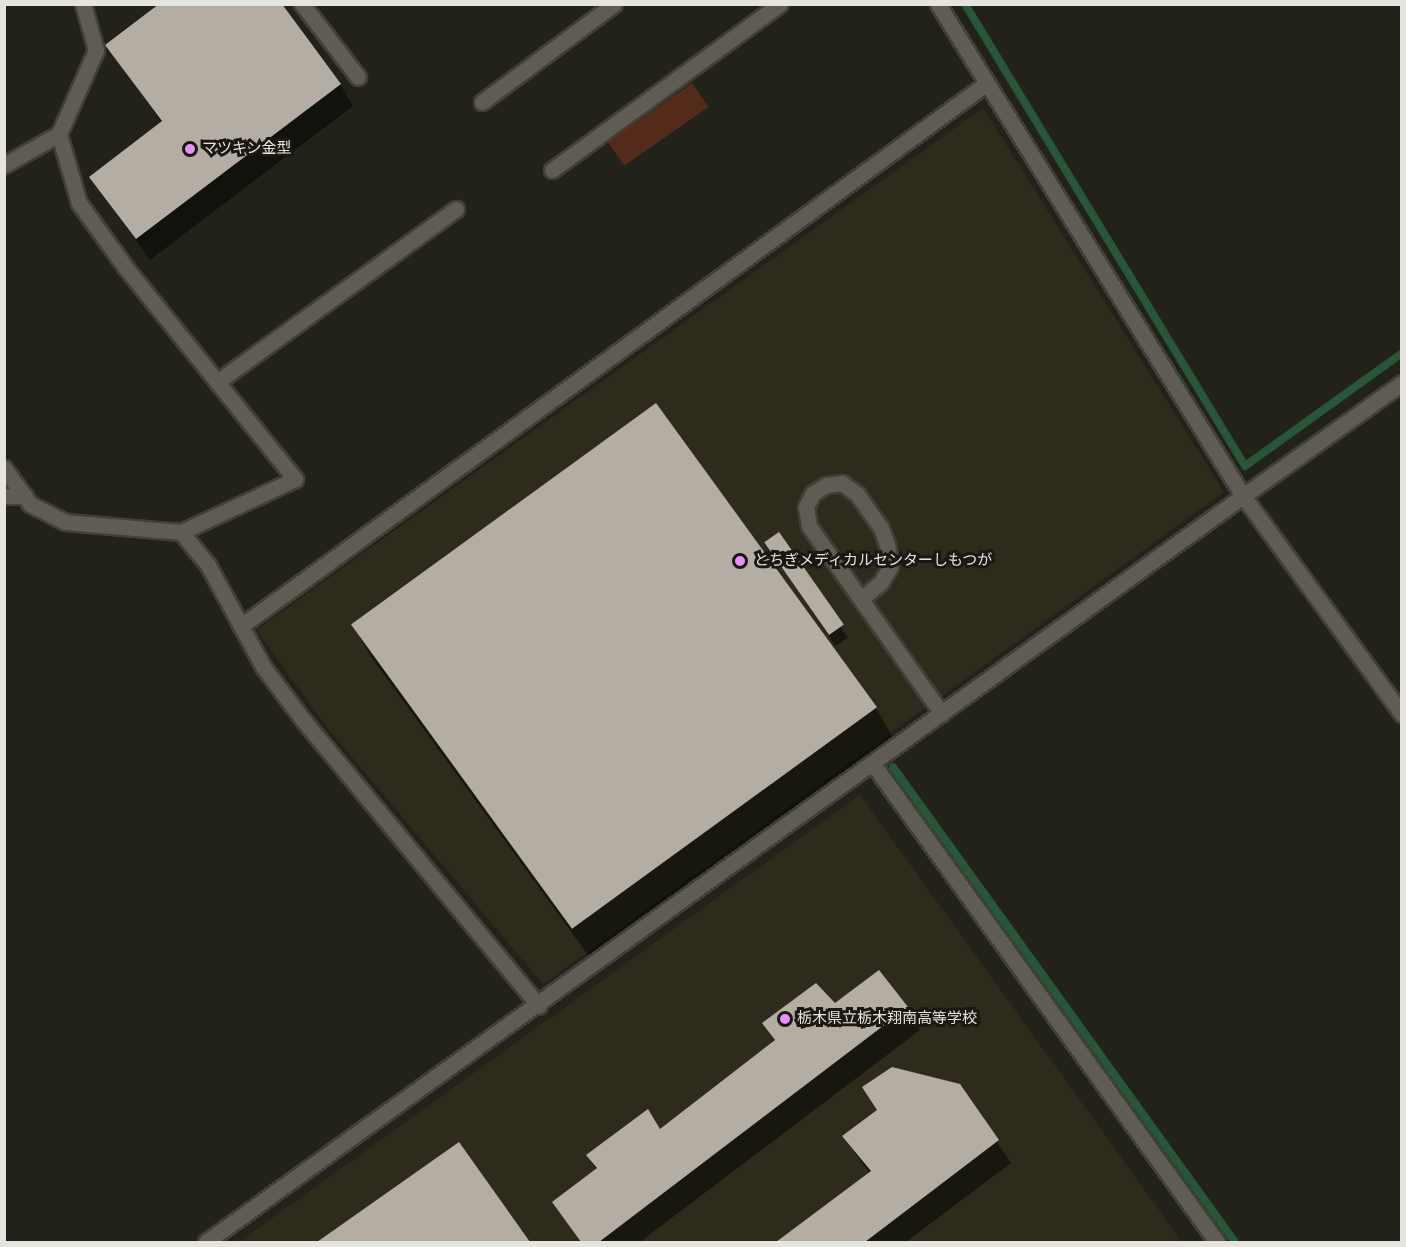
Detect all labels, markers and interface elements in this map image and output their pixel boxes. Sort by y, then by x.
place label: マツキン金型 [202,140,292,158]
marker: マツキン金型 [183,142,197,156]
marker: とちぎメディカルセンターしもつが [731,552,749,570]
place label: とちぎメディカルセンターしもつが [754,552,994,570]
place label: 栃木県立栃木翔南高等学校 [797,1010,977,1028]
marker: 栃木県立栃木翔南高等学校 [778,1012,792,1026]

